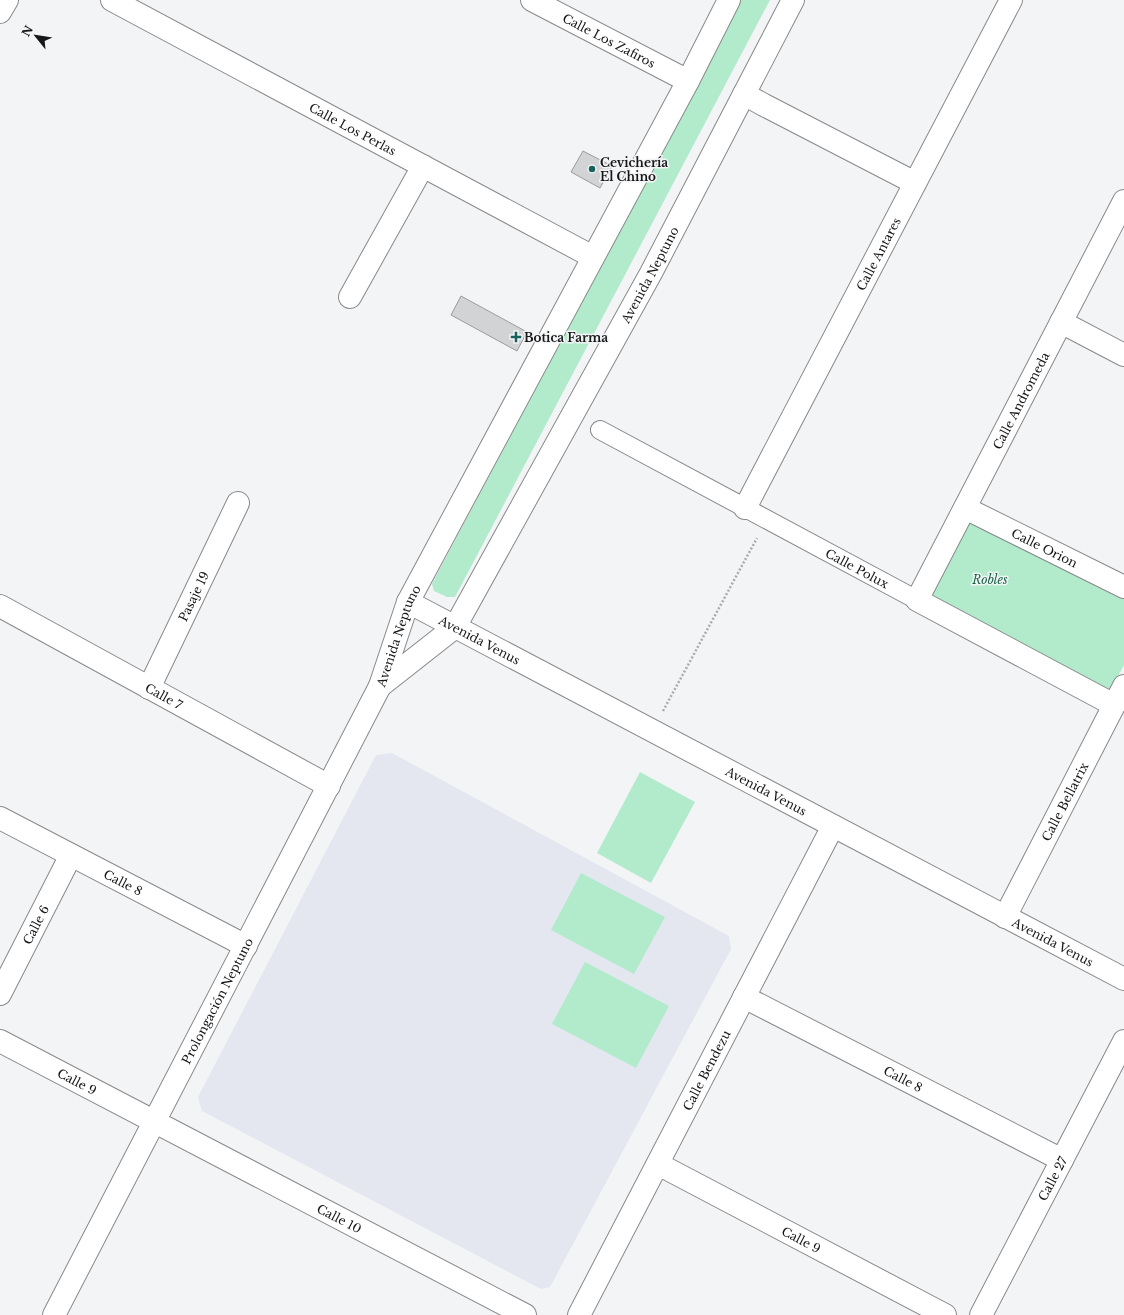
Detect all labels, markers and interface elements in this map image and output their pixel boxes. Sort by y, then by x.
street label: Calle Los Zafiros [560,10,658,70]
north arrow [16,16,56,56]
text: N [19,22,36,39]
street label: Calle Los Perlas [307,99,399,158]
place label: Cevichería El Chino [600,155,668,184]
marker: Cevichería El Chino [587,164,597,174]
street label: Calle Antares [853,215,903,293]
street label: Avenida Neptuno [617,224,682,326]
place label: Botica Farma [524,330,608,345]
marker: Botica Farma [511,332,521,342]
street label: Calle Andromeda [989,349,1052,452]
street label: Calle Orion [1009,525,1080,570]
street label: Calle Polux [823,545,892,591]
street label: Pasaje 19 [175,569,212,624]
park label: Robles [971,572,1008,587]
street label: Avenida Neptuno [373,582,423,689]
street label: Avenida Venus [436,612,523,667]
street label: Calle 7 [143,679,186,713]
street label: Calle Bellatrix [1038,759,1091,843]
street label: Avenida Venus [722,763,809,818]
street label: Calle 8 [101,866,145,898]
street label: Calle 6 [19,902,52,947]
street label: Avenida Venus [1009,914,1096,969]
street label: Prolongación Neptuno [178,935,256,1066]
street label: Calle Bendezu [679,1027,733,1113]
street label: Calle 8 [881,1062,925,1095]
street label: Calle 9 [55,1065,99,1098]
street label: Calle 27 [1035,1153,1070,1203]
street label: Calle 10 [315,1200,364,1236]
street label: Calle 9 [779,1223,824,1256]

